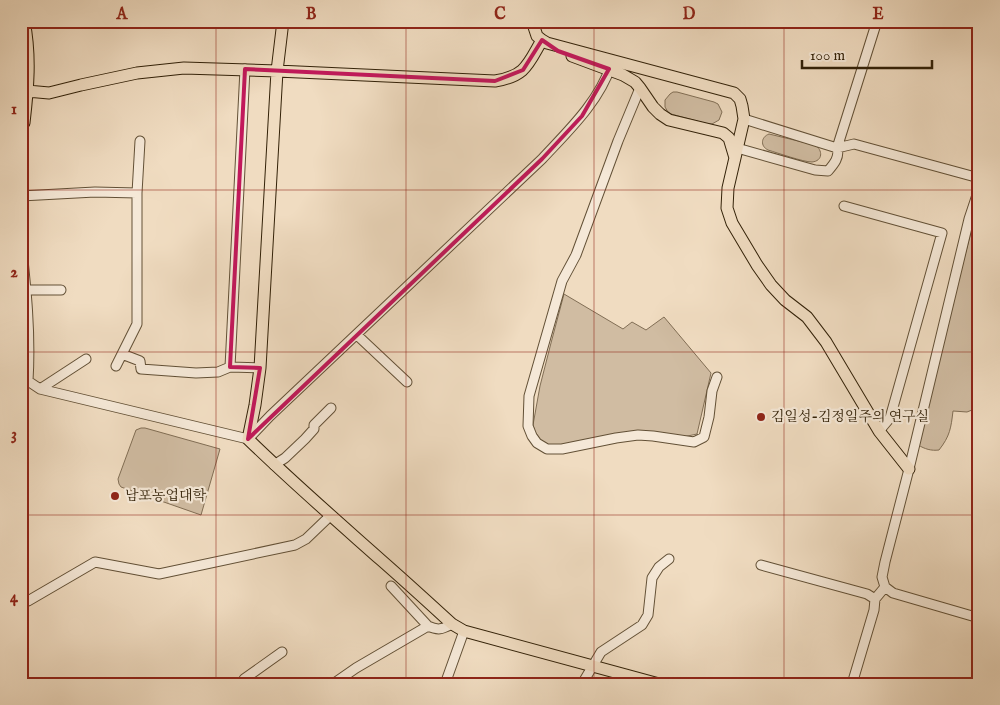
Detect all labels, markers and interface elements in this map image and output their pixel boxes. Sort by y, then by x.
text: A [116,5,129,25]
text: B [306,5,317,25]
text: C [494,5,506,25]
text: D [683,5,696,25]
text: E [872,5,884,25]
scale bar [802,38,932,70]
text: 100 m [810,46,846,65]
text: 1 [11,100,17,120]
text: 2 [10,263,18,283]
place label: 김일성-김정일주의 연구실 [771,408,929,426]
marker: 김일성-김정일주의 연구실 [755,411,767,423]
text: 3 [11,425,17,445]
place label: 남포농업대학 [125,487,207,505]
marker: 남포농업대학 [109,490,121,502]
text: 4 [10,588,19,608]

